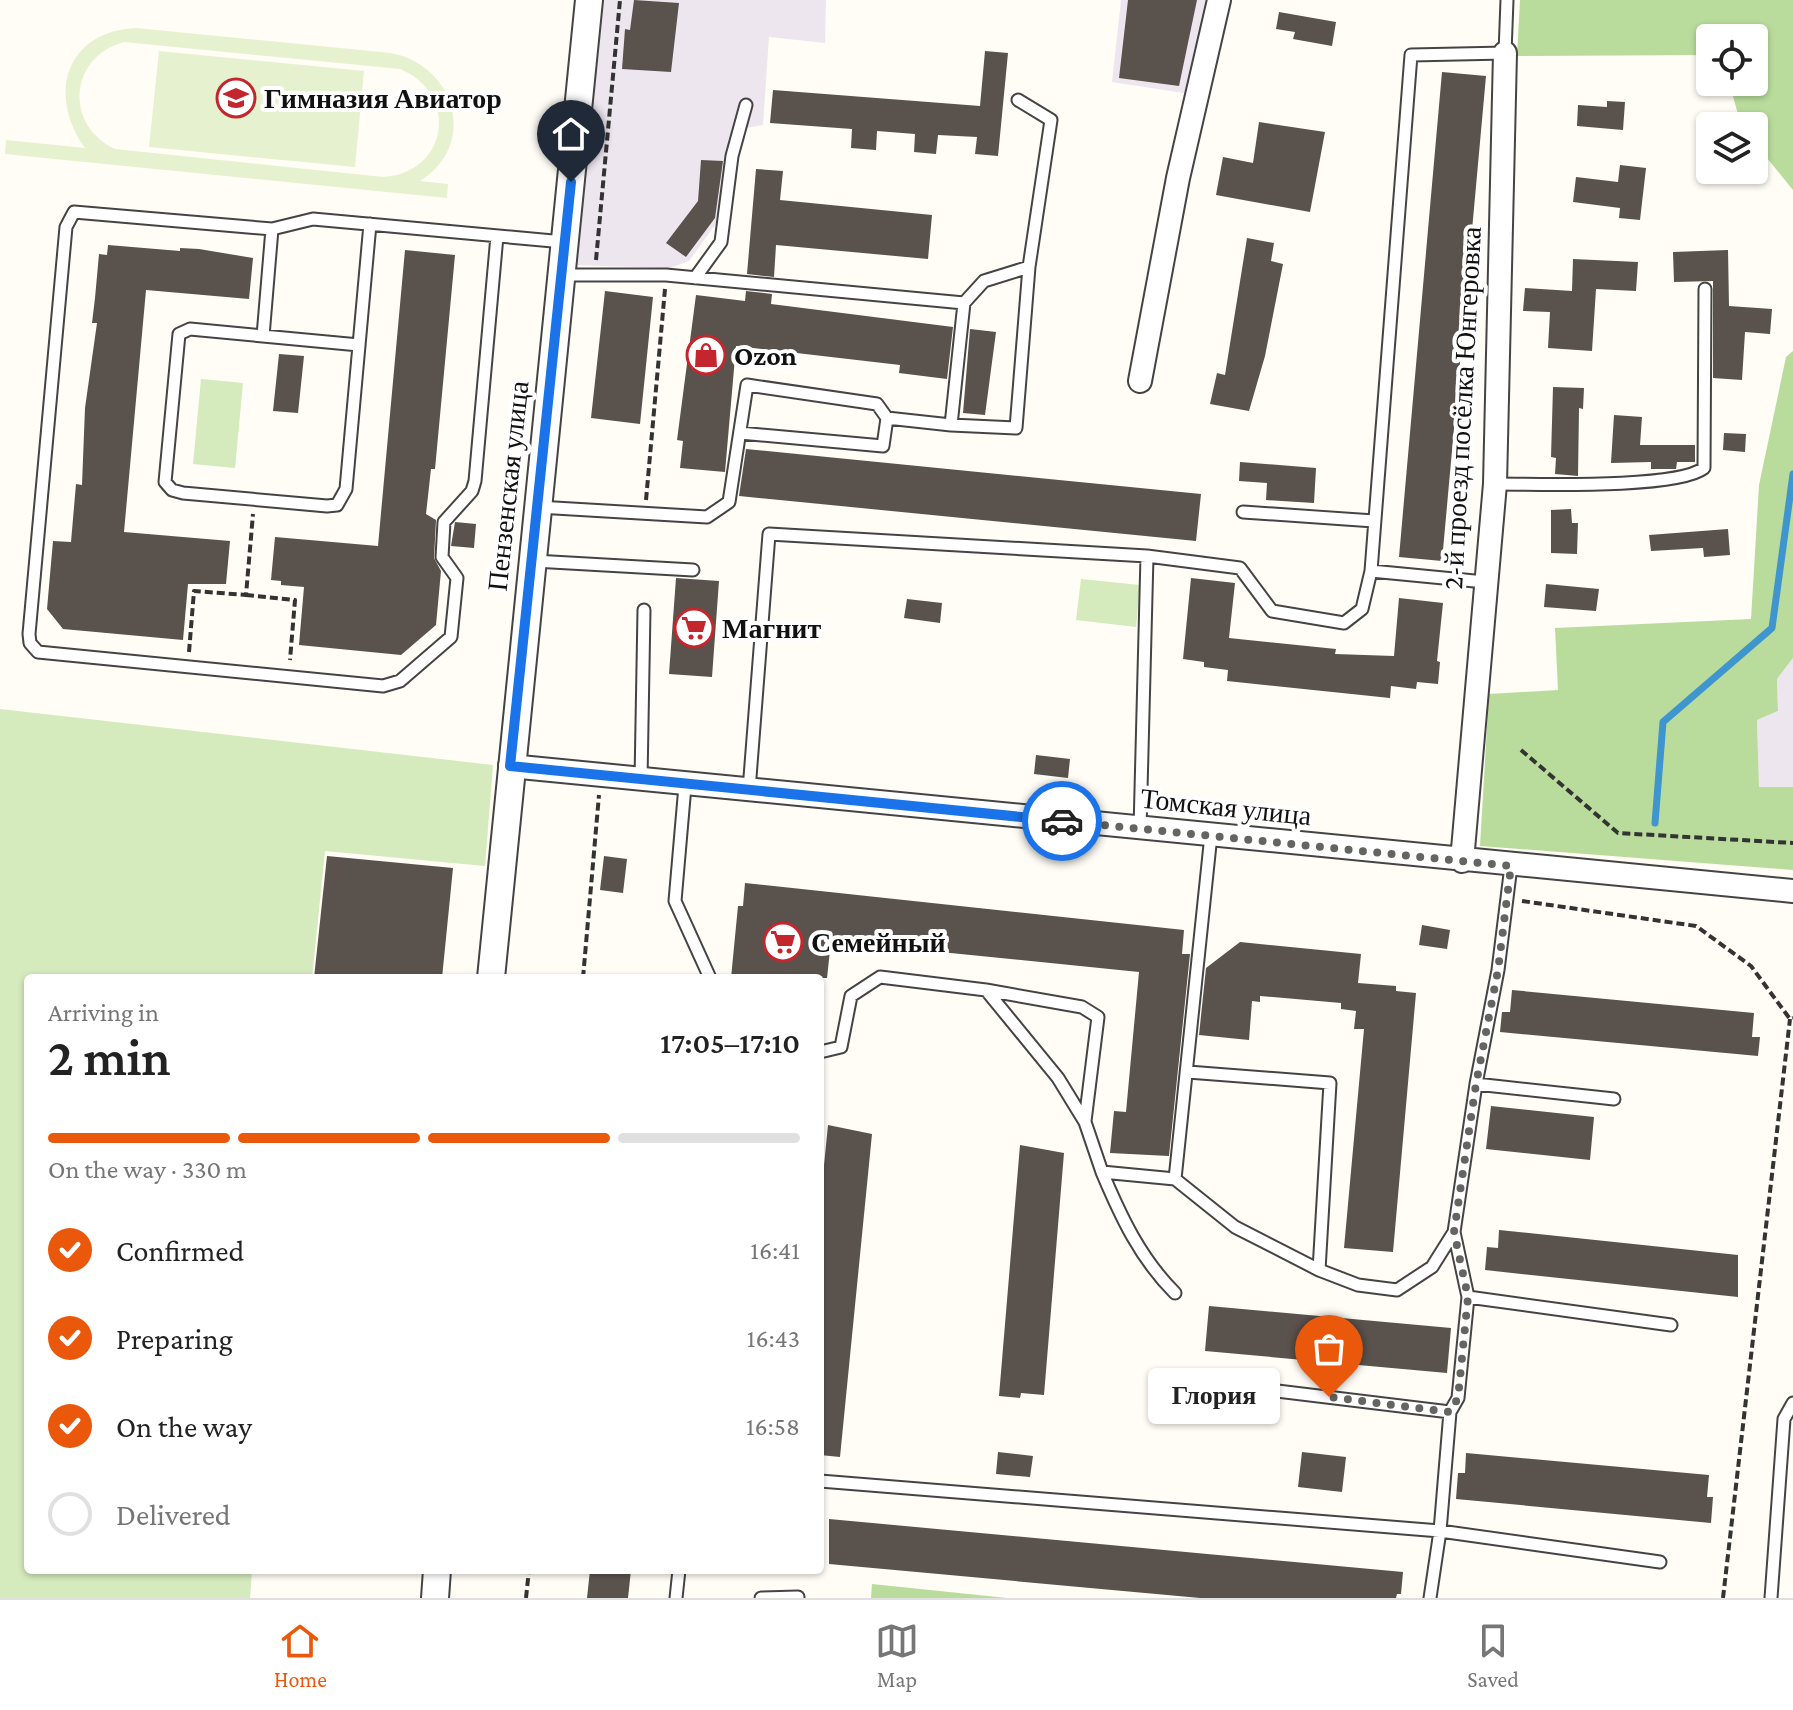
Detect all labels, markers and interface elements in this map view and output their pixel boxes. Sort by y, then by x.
map controls [1696,24,1768,184]
button: locate [1696,24,1768,96]
school or university icon: Гимназия Авиатор [215,77,257,119]
place label: Гимназия Авиатор [264,83,502,114]
pin [537,100,605,182]
icon: home [549,112,593,156]
button: layers [1696,112,1768,184]
street label: 2-й проезд посёлка Юнгеровка [1437,225,1487,590]
shop icon: Ozon [685,334,727,376]
place label: Ozon [734,340,797,371]
street label: Пензенская улица [482,379,535,593]
supermarket icon: Магнит [673,607,715,649]
place label: Магнит [722,613,821,644]
courier [1022,781,1102,861]
street label: Томская улица [1139,783,1313,831]
icon: car [1040,799,1084,843]
supermarket icon: Семейный [762,921,804,963]
place label: Семейный [811,927,946,958]
text: Arriving in [48,998,159,1027]
text: 17:05–17:10 [660,1026,800,1059]
text: 2 min [48,1028,171,1086]
text: On the way · 330 m [48,1155,247,1184]
icon: check [48,1228,92,1272]
text: Confirmed [116,1234,244,1267]
text: 16:41 [750,1236,800,1265]
pin [1295,1315,1363,1397]
icon: check [48,1316,92,1360]
text: Preparing [116,1322,233,1355]
text: 16:43 [747,1324,800,1353]
icon: bag [1307,1327,1351,1371]
callout: Глория [1149,1369,1281,1425]
text: Глория [1172,1381,1256,1410]
icon: check [48,1404,92,1448]
text: On the way [116,1410,252,1443]
text: 16:58 [746,1412,800,1441]
text: Delivered [116,1498,231,1531]
tab: Home [274,1619,327,1692]
tab: Map [875,1619,919,1692]
tab: Saved [1467,1619,1519,1692]

